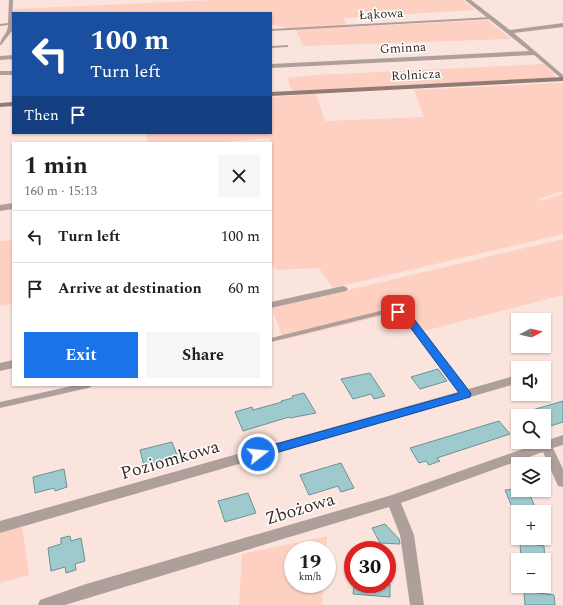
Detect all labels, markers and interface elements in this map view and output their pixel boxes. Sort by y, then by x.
street label: Łąkowa [358,3,404,25]
text: 100 m [90,19,169,62]
icon: left [24,28,76,80]
street label: Gminna [379,37,427,59]
text: Turn left [90,58,161,85]
street label: Rolnicza [391,64,442,86]
text: Then [24,104,59,127]
icon: arrive [67,104,89,126]
text: 1 min [24,148,88,184]
button: close [218,155,260,197]
text: 160 m · 15:13 [24,181,97,201]
text: Turn left [58,225,120,248]
text: 100 m [221,225,260,248]
icon: left [24,226,46,248]
text: Arrive at destination [58,277,202,300]
text: 60 m [228,277,260,300]
icon: arrive [24,278,46,300]
pin [381,295,415,329]
icon: arrive [387,301,409,323]
north arrow [511,313,551,353]
map controls [511,313,551,593]
button: Exit [24,332,138,378]
button: Share [146,332,260,378]
button: sound [511,361,551,401]
button: search [511,409,551,449]
street label: Poziomkowa [117,433,223,487]
position arrow [237,433,279,475]
button: layers [511,457,551,497]
street label: Zbożowa [262,486,338,532]
button: + [511,505,551,545]
speed limit sign: 30 [344,541,396,593]
text: 19 [299,547,321,577]
button: − [511,553,551,593]
text: km/h [299,569,321,585]

